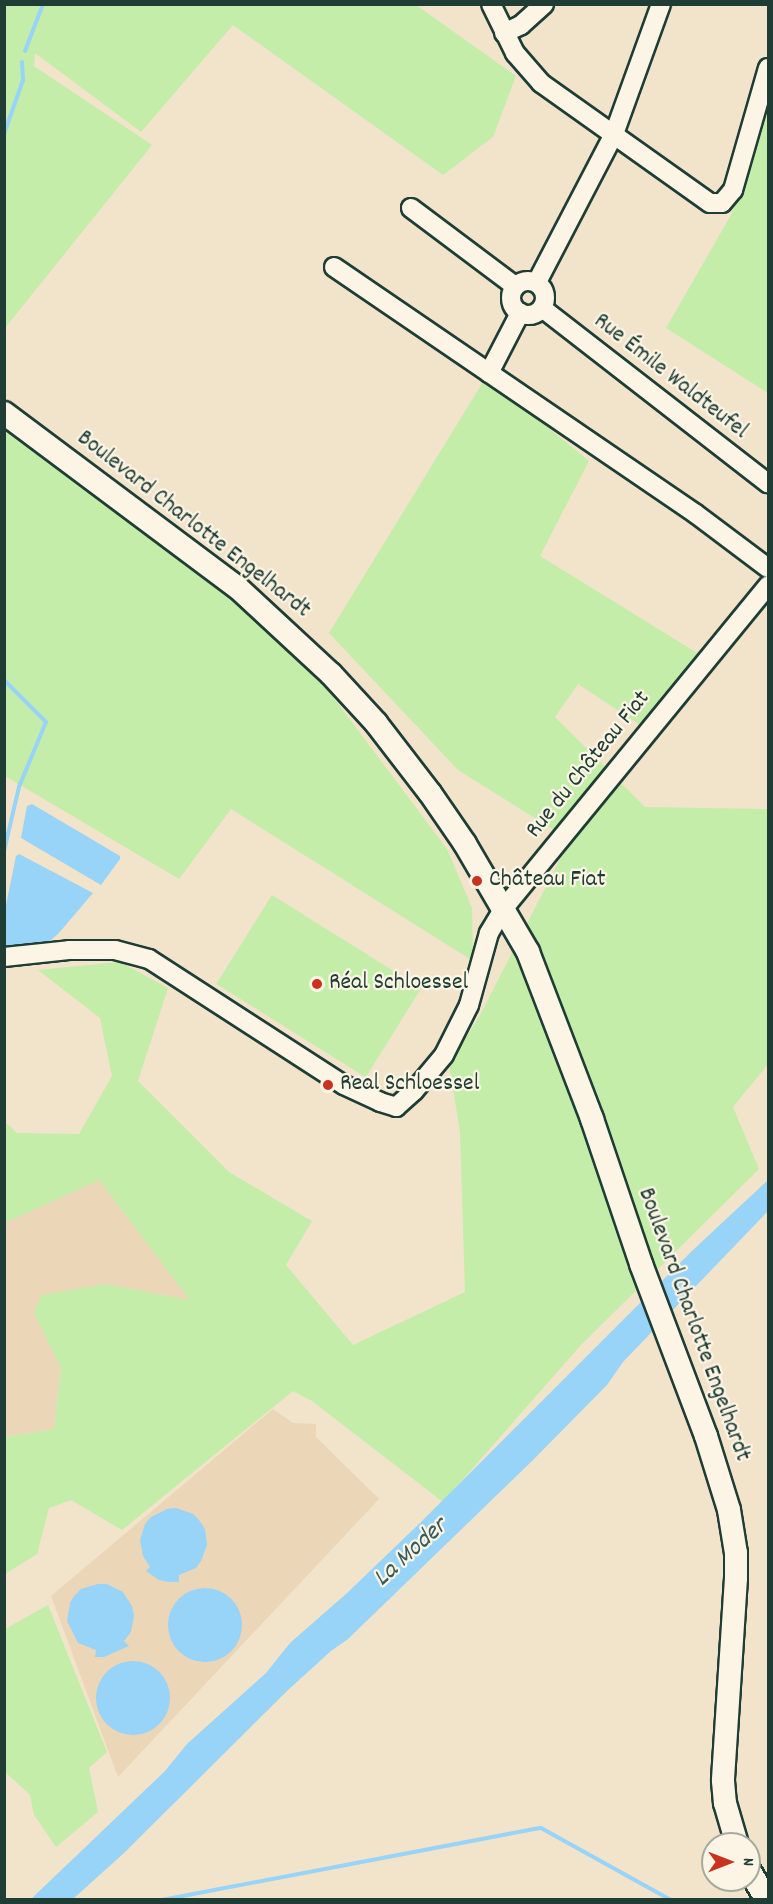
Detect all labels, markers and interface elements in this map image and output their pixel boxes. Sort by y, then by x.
street label: Rue Émile Waldteufel [587,308,753,446]
street label: Boulevard Charlotte Engelhardt [70,425,316,625]
street label: Rue du Château Fiat [521,685,657,845]
place label: Château Fiat [489,867,606,895]
marker: Château Fiat [470,874,484,888]
place label: Réal Schloessel [329,970,468,998]
marker: Réal Schloessel [310,977,324,991]
place label: Real Schloessel [340,1071,479,1099]
marker: Real Schloessel [321,1078,335,1092]
street label: Boulevard Charlotte Engelhardt [630,1184,756,1466]
water label: La Moder [368,1512,454,1594]
north arrow [701,1832,761,1892]
text: N [736,1858,759,1866]

